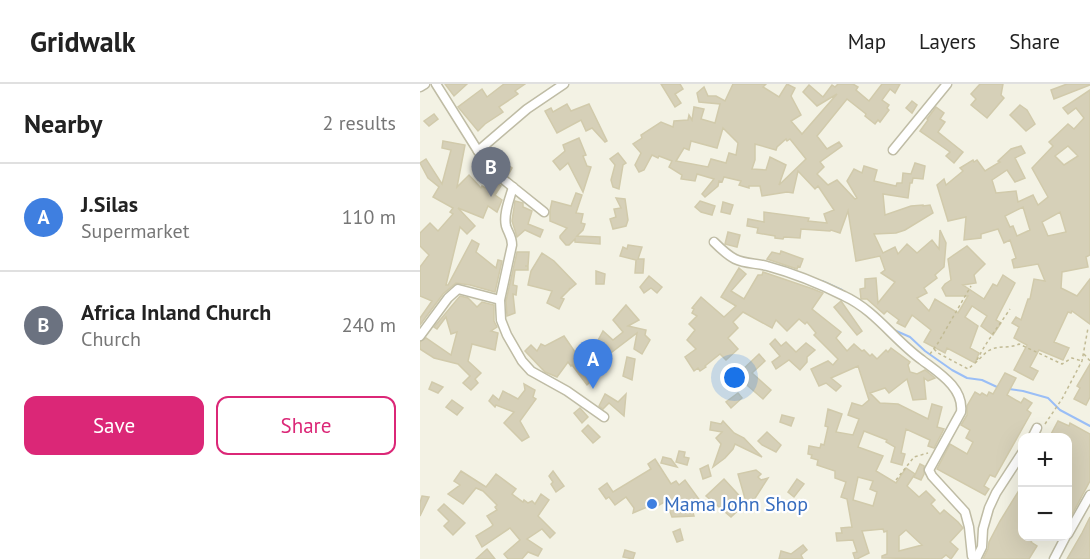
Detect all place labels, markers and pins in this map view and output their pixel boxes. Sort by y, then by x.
pin: B [472,147,510,197]
pin: A [574,340,612,389]
place label: Mama John Shop [664,491,808,517]
marker: Mama John Shop [645,497,659,511]

